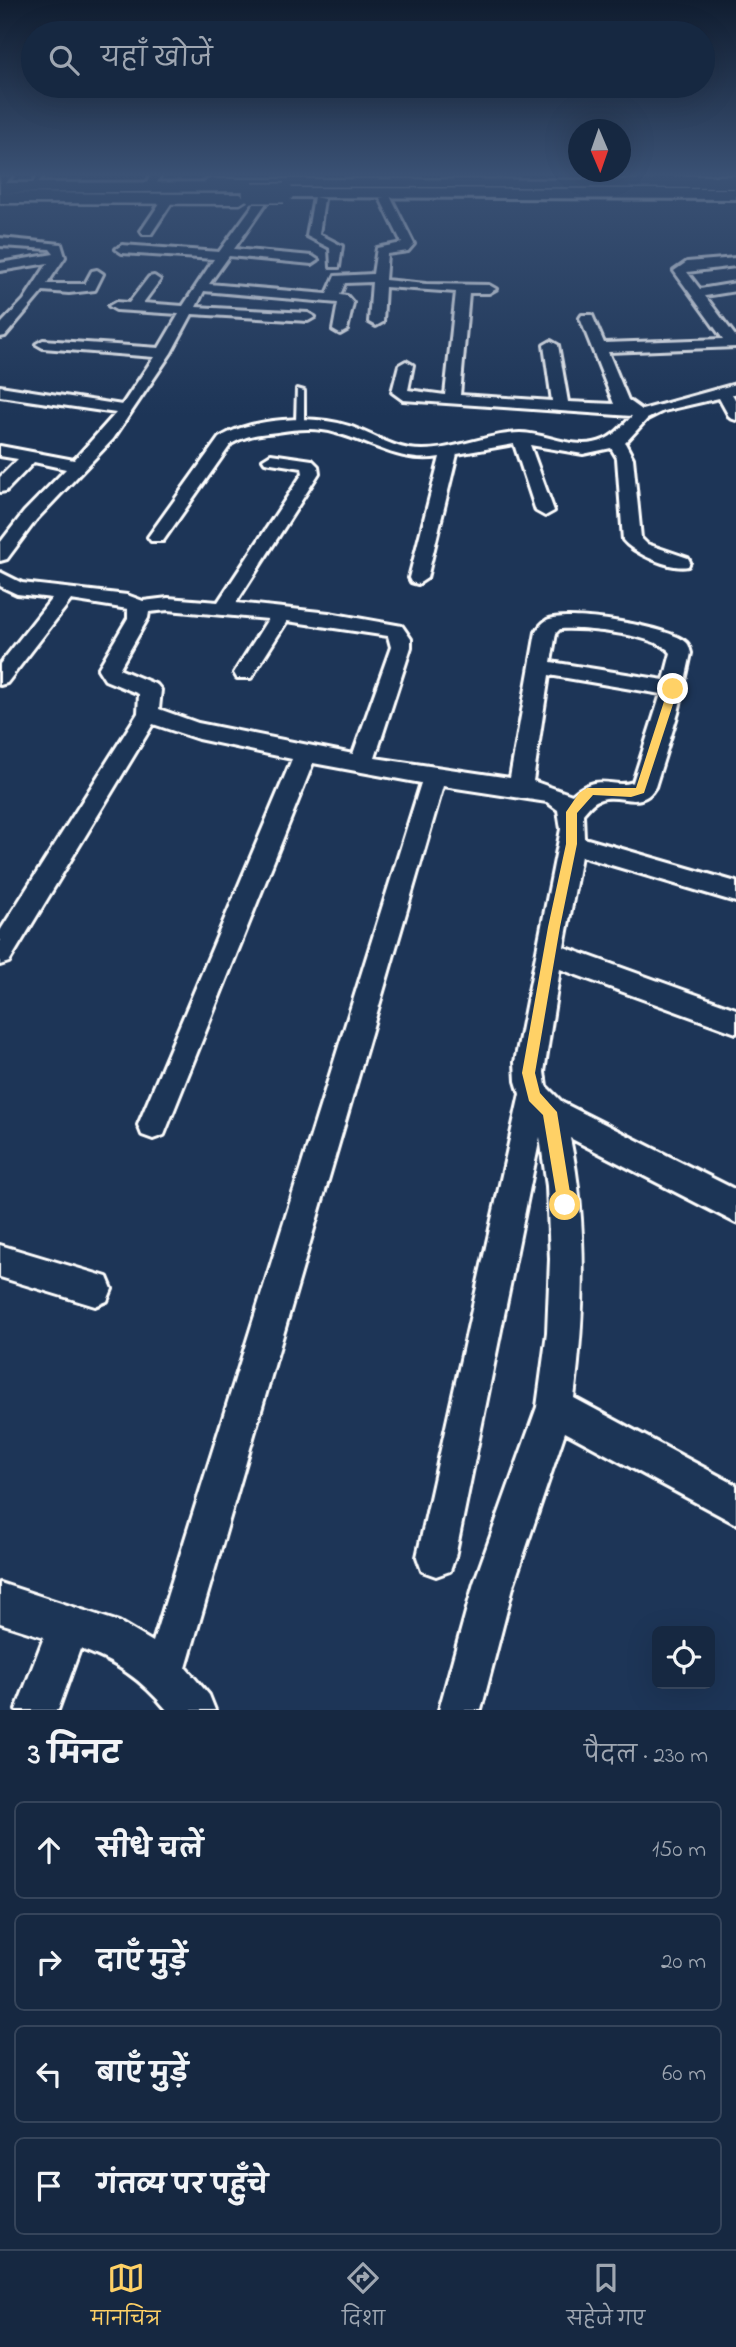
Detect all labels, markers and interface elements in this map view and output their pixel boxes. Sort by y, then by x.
search box [21,21,715,98]
icon: search [45,41,83,79]
text: यहाँ खोजें [101,41,213,79]
north arrow [568,119,631,182]
route end [657,673,688,704]
route start [549,1189,580,1220]
map controls [652,1626,715,1689]
button: locate [652,1626,715,1689]
text: 3 मिनट [28,1734,121,1778]
text: पैदल · 230 m [584,1740,708,1773]
icon: ahead [30,1831,68,1869]
text: सीधे चलें [97,1832,203,1870]
text: 150 m [652,1834,706,1867]
icon: right [30,1943,68,1981]
text: दाएँ मुड़ें [97,1944,187,1982]
text: 20 m [661,1946,706,1979]
icon: left [30,2055,68,2093]
text: बाएँ मुड़ें [97,2056,188,2094]
text: 60 m [662,2058,706,2091]
icon: arrive [30,2167,68,2205]
text: गंतव्य पर पहुँचे [97,2168,268,2206]
tab: मानचित्र [91,2259,160,2339]
tab: दिशा [342,2259,385,2339]
tab: सहेजे गए [566,2259,645,2339]

